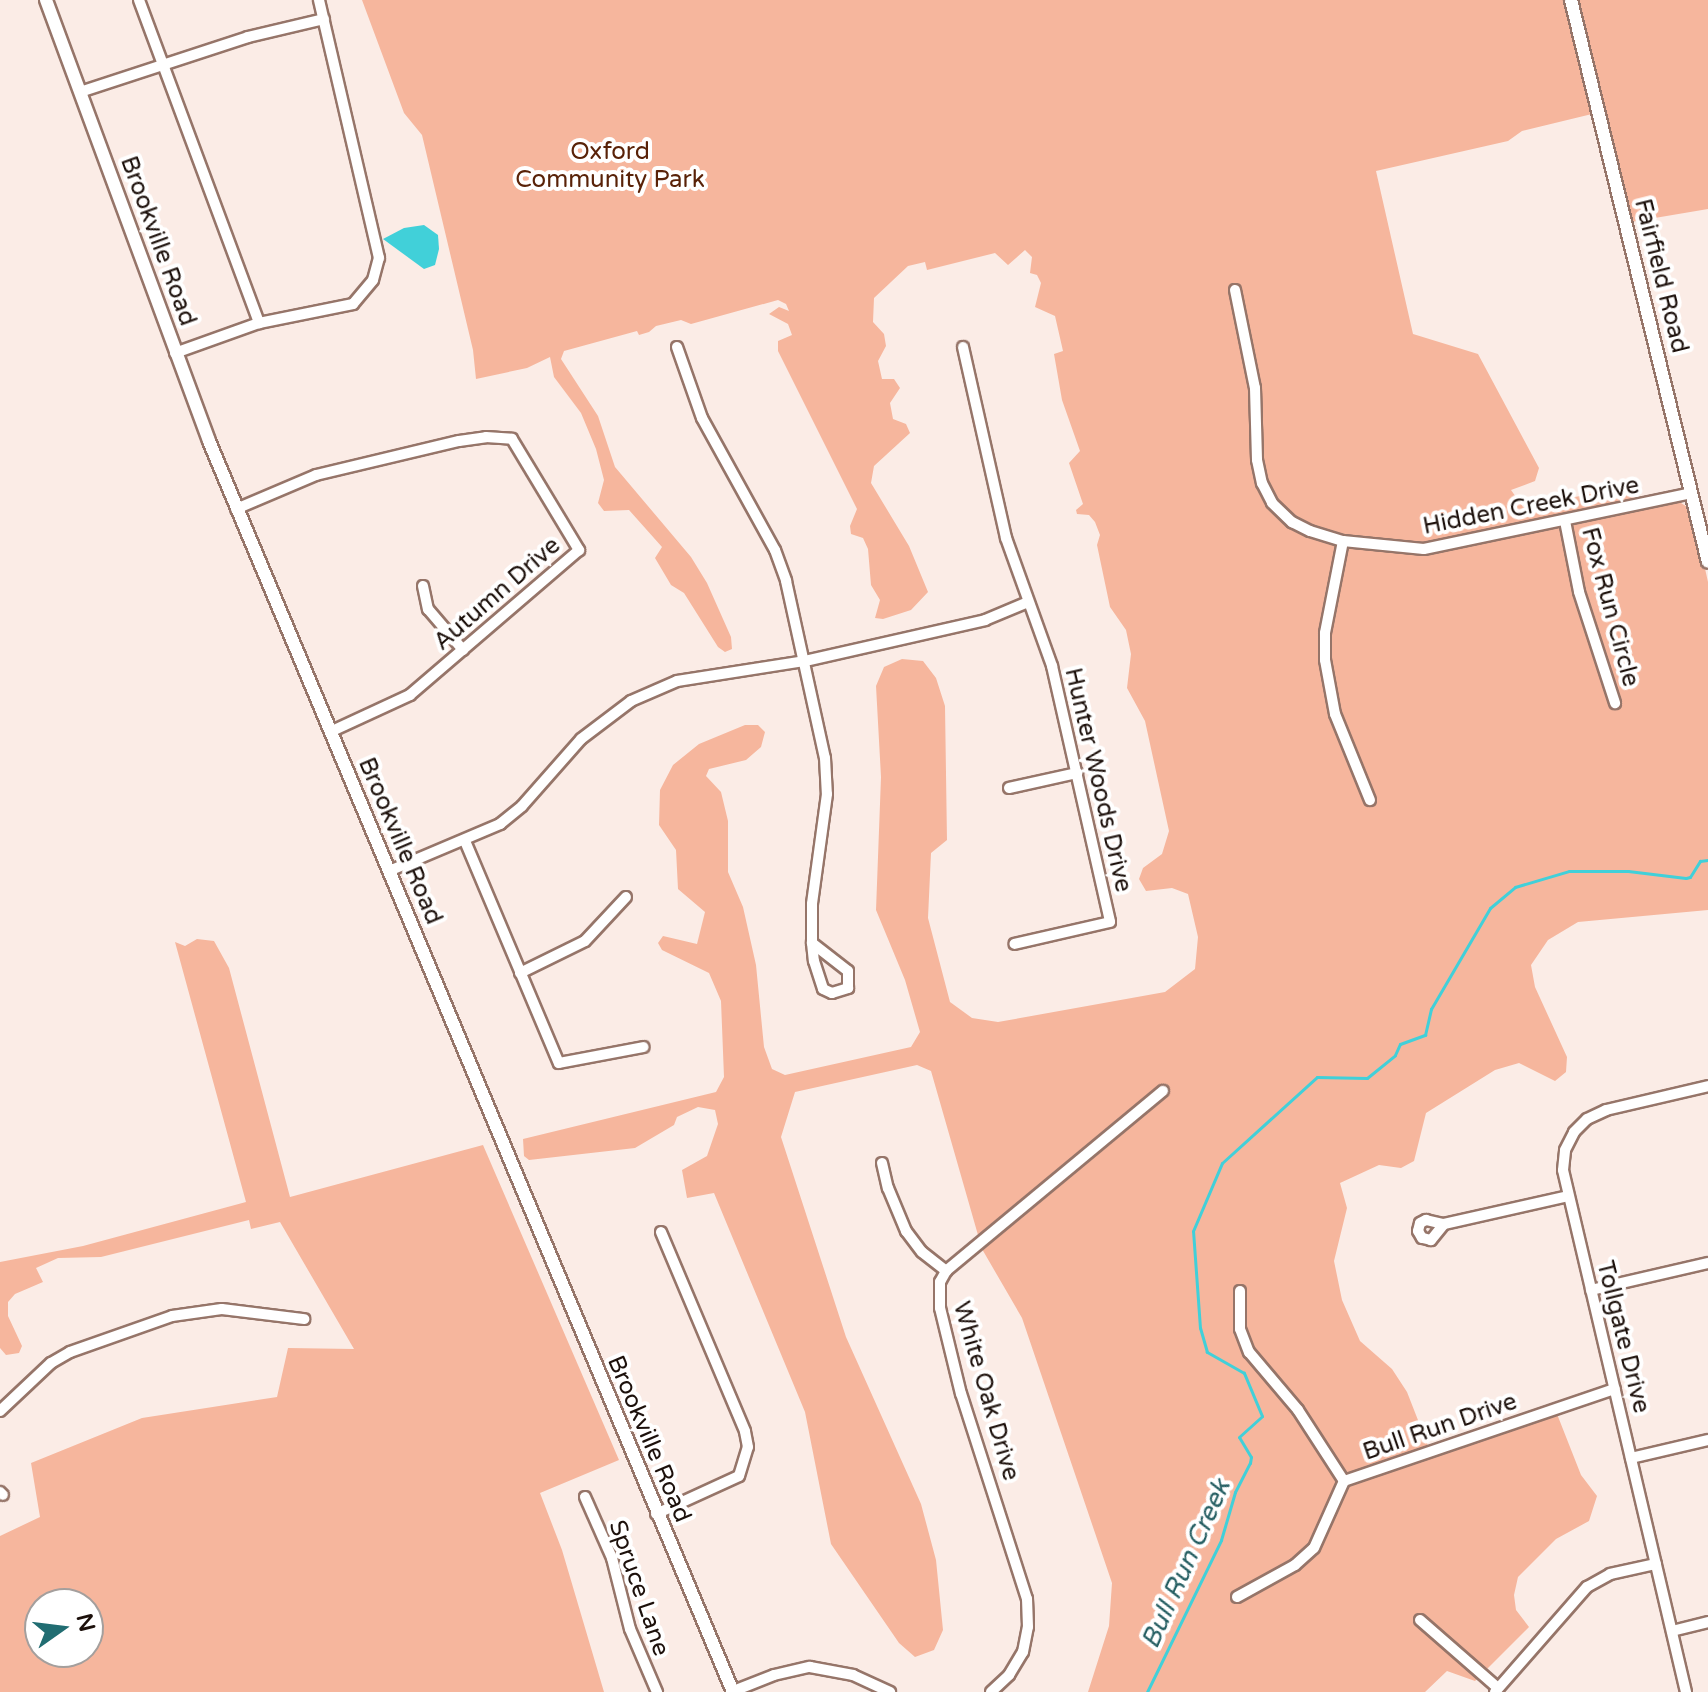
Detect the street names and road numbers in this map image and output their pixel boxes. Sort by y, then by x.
street label: Brookville Road [114,152,202,330]
street label: Fairfield Road [1628,196,1694,356]
street label: Hidden Creek Drive [1421,471,1641,541]
street label: Fox Run Circle [1575,524,1645,690]
street label: Autumn Drive [428,531,566,657]
street label: Hunter Woods Drive [1058,665,1138,895]
street label: Brookville Road [352,753,448,929]
street label: Tollgate Drive [1590,1258,1656,1416]
street label: White Oak Drive [947,1298,1025,1484]
street label: Brookville Road [601,1351,697,1527]
street label: Bull Run Drive [1359,1387,1521,1467]
street label: Spruce Lane [602,1516,676,1660]

